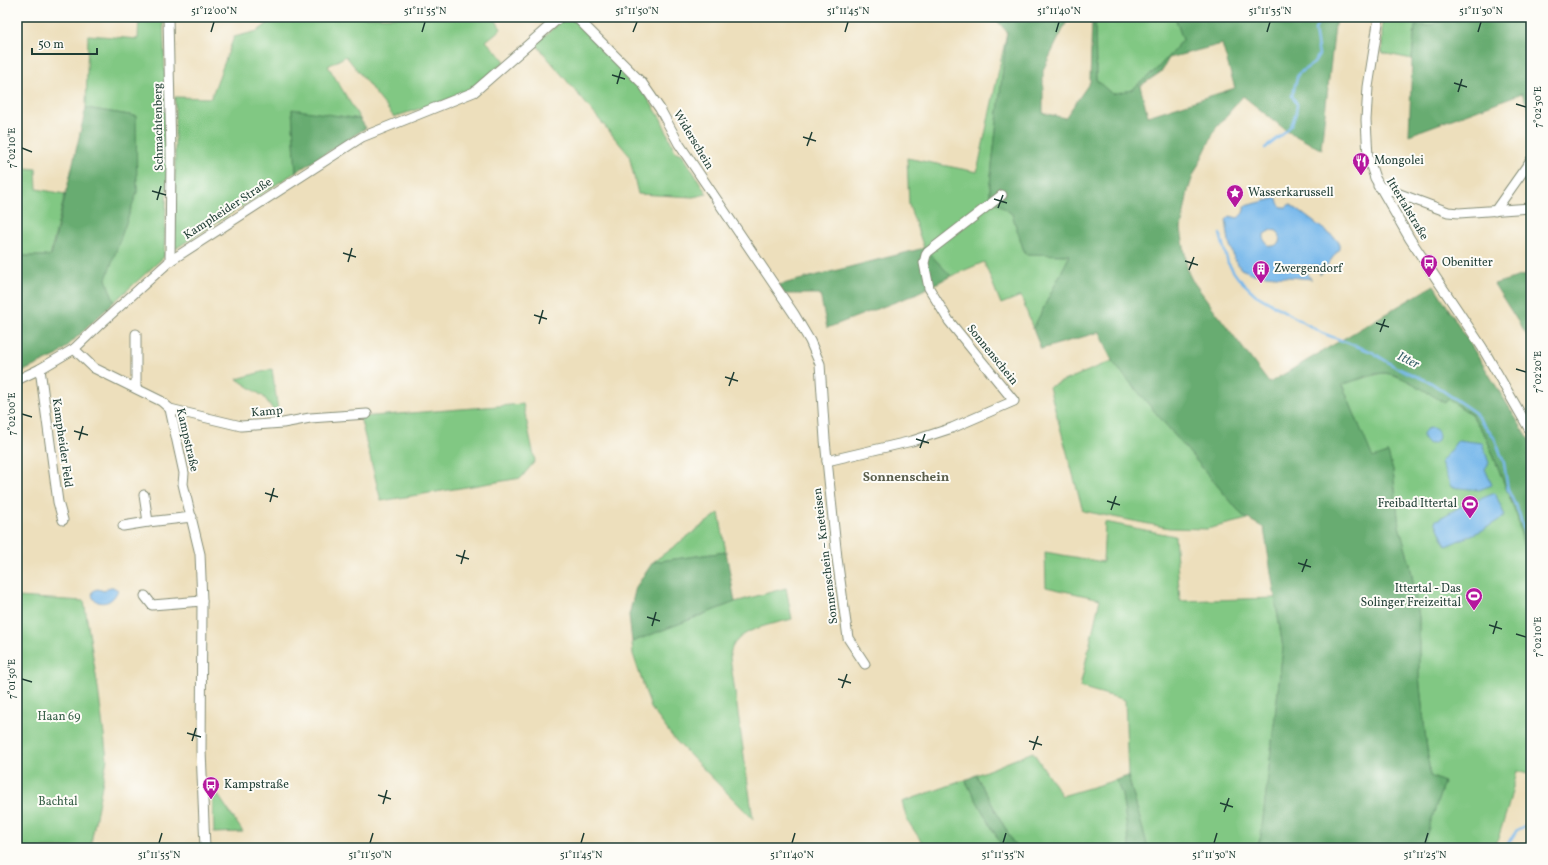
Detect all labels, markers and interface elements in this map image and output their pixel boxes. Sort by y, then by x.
text: 51°12'00"N [191,4,238,18]
text: 51°11'55"N [404,4,447,18]
text: 51°11'50"N [615,4,659,18]
text: 51°11'45"N [827,4,870,18]
text: 51°11'40"N [1037,4,1081,18]
text: 51°11'35"N [1249,4,1292,18]
text: 51°11'30"N [1459,4,1503,18]
scale bar [32,30,97,56]
text: 50 m [38,37,64,53]
street label: Schmachtenberg [150,83,168,171]
text: 7°02'30"E [1531,86,1545,128]
street label: Widerschein [669,107,717,173]
text: 7°02'10"E [5,128,19,168]
restaurant icon: Mongolei [1351,151,1371,176]
place label: Mongolei [1374,153,1424,169]
street label: Kampheider Straße [181,174,276,244]
street label: Ittertalstraße [1382,175,1432,243]
place icon: Wasserkarussell [1225,183,1245,208]
place label: Wasserkarussell [1248,185,1334,201]
bus stop icon: Obenitter [1419,253,1439,278]
place label: Obenitter [1442,255,1493,271]
building icon: Zwergendorf [1251,259,1271,284]
place label: Zwergendorf [1274,261,1344,277]
street label: Sonnenschein [962,321,1022,389]
water label: Itter [1394,348,1422,374]
text: 7°02'20"E [1531,351,1545,393]
text: 7°02'00"E [5,393,19,435]
street label: Kampheider Feld [48,397,76,489]
street label: Kamp [251,403,284,421]
street label: Kampstraße [172,407,202,474]
district label: Sonnenschein [863,469,950,487]
street label: Sonnenschein – Kneteisen [810,487,842,625]
sports icon: Freibad Ittertal [1460,494,1480,519]
place label: Freibad Ittertal [1378,496,1457,512]
place label: Ittertal - Das Solinger Freizeittal [1361,581,1461,611]
sports icon: Ittertal - Das Solinger Freizeittal [1464,586,1484,611]
text: 7°02'10"E [1531,617,1545,657]
text: 7°01'50"E [5,659,19,699]
park label: Haan 69 [38,709,80,725]
bus stop icon: Kampstraße [201,775,221,800]
place label: Kampstraße [224,777,289,793]
park label: Bachtal [38,794,78,810]
text: 51°11'55"N [138,848,181,862]
text: 51°11'50"N [348,848,392,862]
text: 51°11'45"N [560,848,603,862]
text: 51°11'40"N [770,848,814,862]
text: 51°11'35"N [982,848,1025,862]
text: 51°11'30"N [1192,848,1236,862]
text: 51°11'25"N [1403,848,1447,862]

